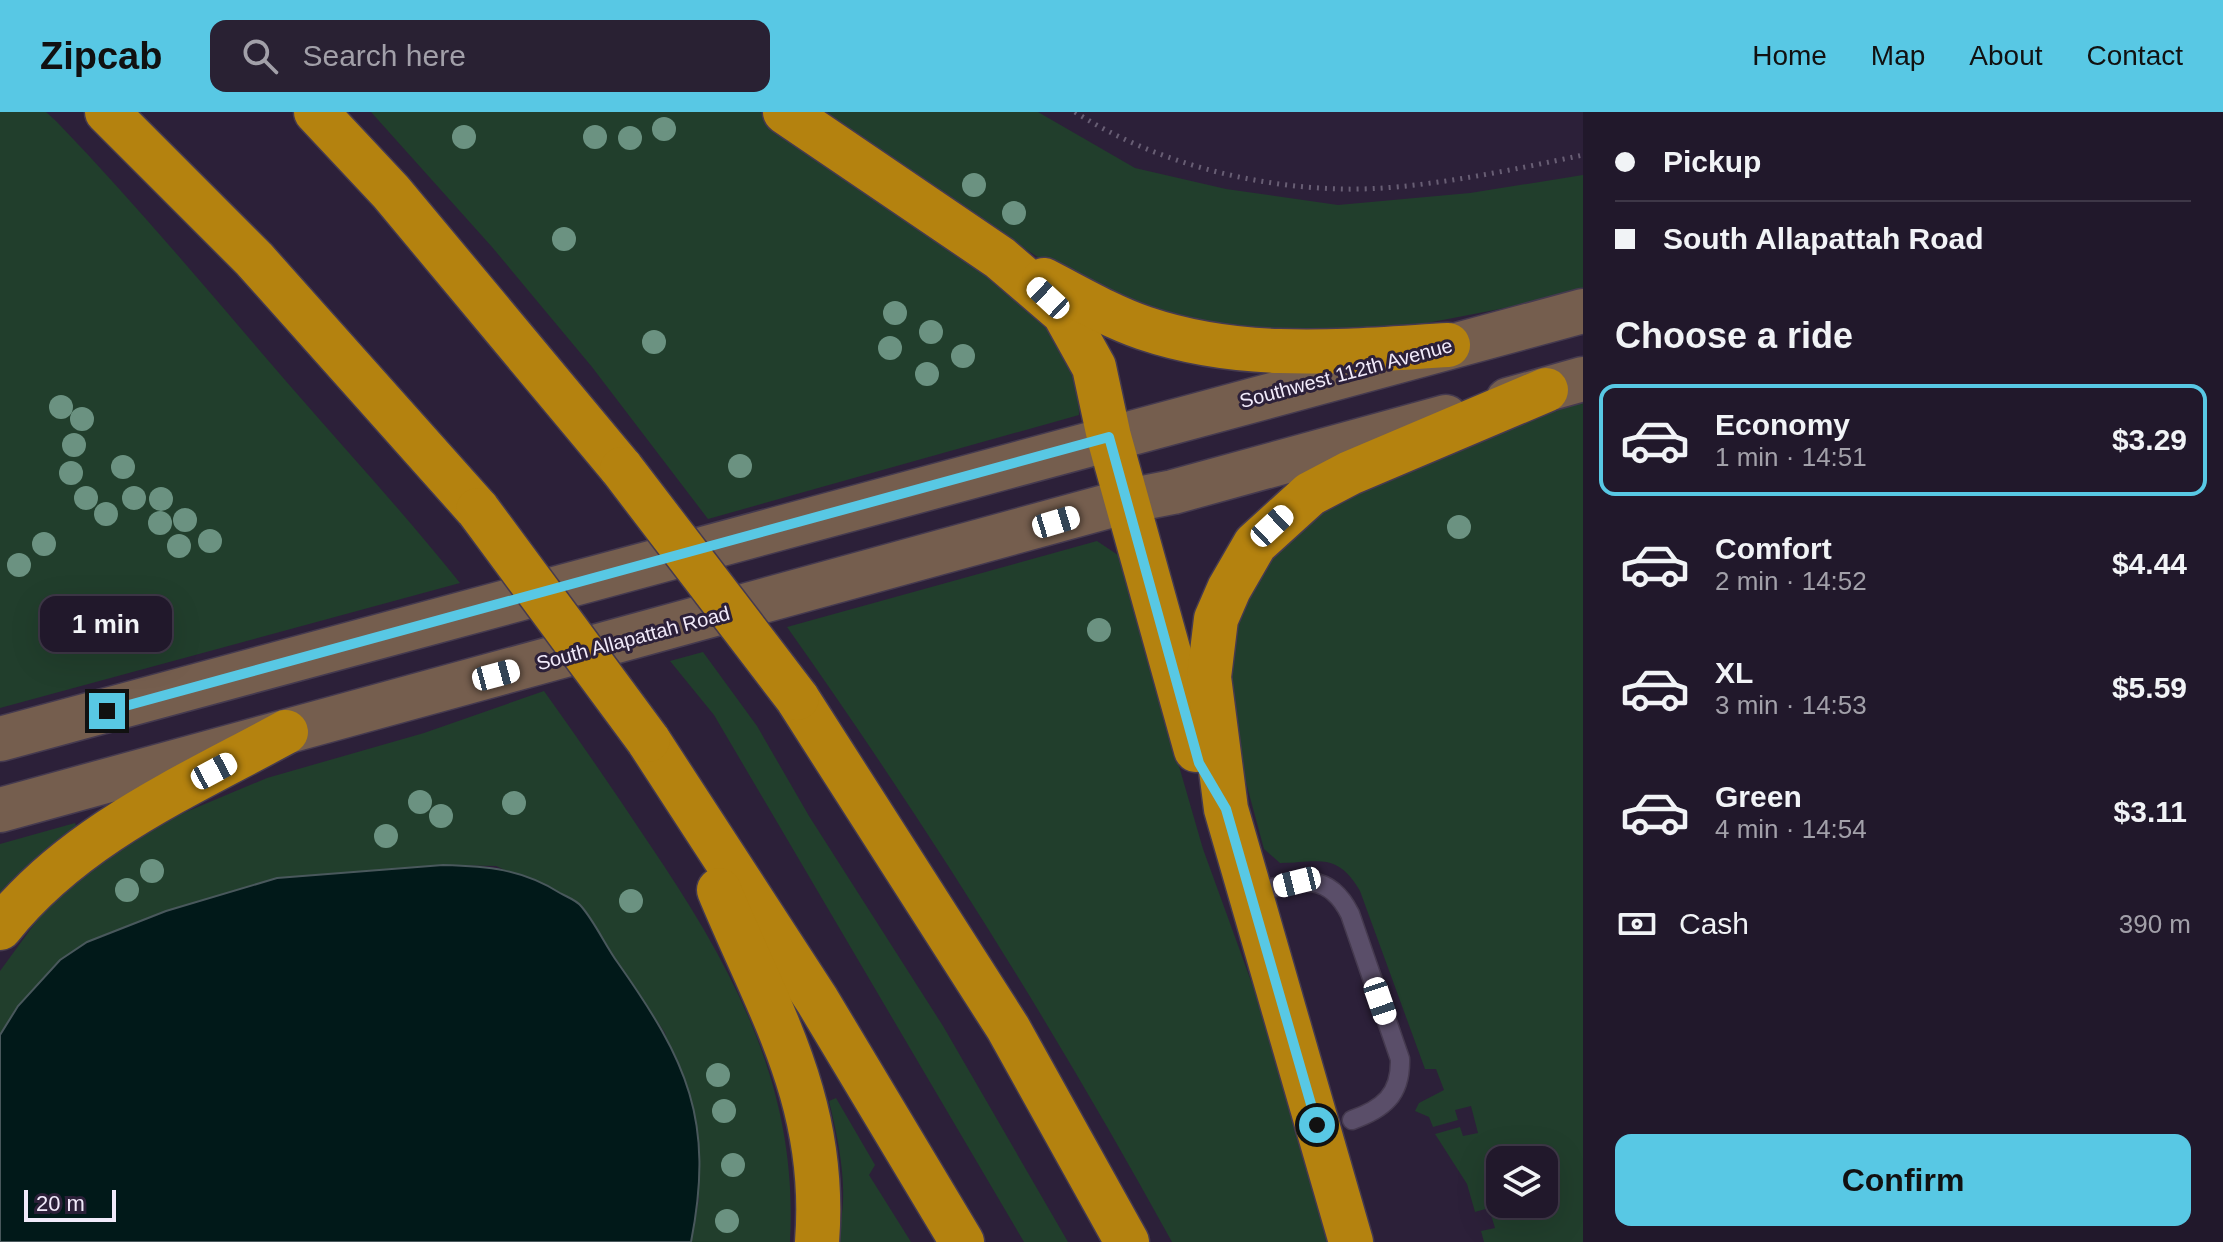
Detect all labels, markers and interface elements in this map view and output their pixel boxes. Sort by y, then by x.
search box [210,20,770,92]
icon: search [238,34,282,78]
text: Zipcab [40,35,162,77]
text: Search here [302,39,466,72]
text: Home [1752,40,1827,71]
text: Map [1871,40,1925,71]
text: About [1969,40,2043,71]
text: Contact [2087,40,2183,71]
text: Pickup [1663,145,1761,178]
text: South Allapattah Road [1663,222,1984,255]
car [1022,273,1074,323]
text: Choose a ride [1615,315,1853,356]
street label: Southwest 112th Avenue [1237,334,1455,412]
icon: car [1619,404,1691,476]
text: Economy [1715,408,1850,441]
text: $3.29 [2112,423,2187,456]
text: 1 min · 14:51 [1715,442,1867,472]
car [1246,501,1298,551]
car [1030,504,1082,540]
icon: car [1619,528,1691,600]
text: Comfort [1715,532,1832,565]
text: $4.44 [2112,547,2187,580]
text: 2 min · 14:52 [1715,566,1867,596]
callout: 1 min [41,595,173,651]
street label: South Allapattah Road [534,602,732,674]
text: 1 min [72,609,140,639]
icon: car [1619,652,1691,724]
text: XL [1715,656,1753,689]
car [470,657,522,693]
text: $5.59 [2112,671,2187,704]
text: 3 min · 14:53 [1715,690,1867,720]
route end [89,693,125,729]
car [187,749,241,793]
icon: car [1619,776,1691,848]
text: Green [1715,780,1802,813]
text: $3.11 [2114,795,2187,828]
text: 4 min · 14:54 [1715,814,1867,844]
car [1271,865,1323,899]
icon: cash [1615,902,1659,946]
text: Cash [1679,907,1749,940]
text: 390 m [2119,909,2191,939]
car [1361,974,1399,1028]
route start [1299,1107,1335,1143]
button: Confirm [1615,1134,2191,1226]
map controls [1486,1146,1558,1218]
button: layers [1486,1146,1558,1218]
scale bar [24,1186,116,1222]
text: 20 m [36,1191,85,1216]

